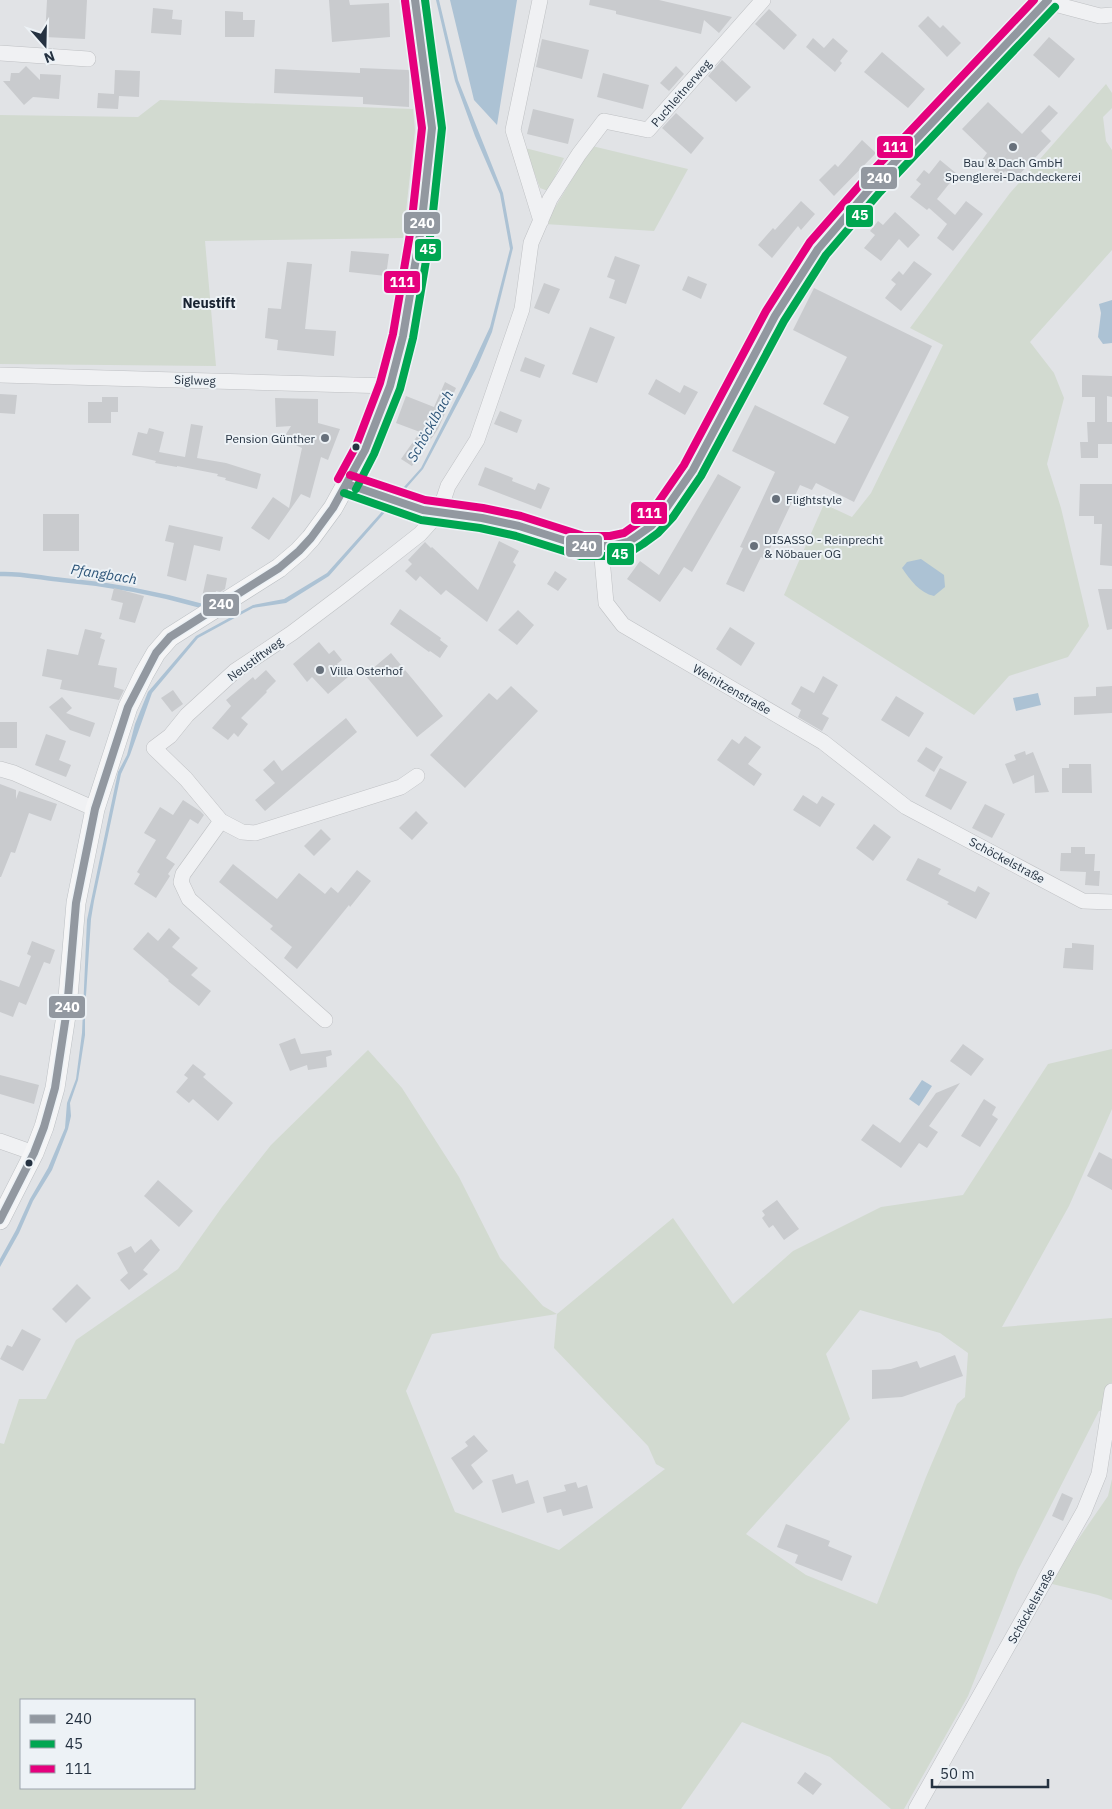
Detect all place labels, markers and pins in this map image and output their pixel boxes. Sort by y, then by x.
marker: Bau & Dach GmbH Spenglerei-Dachdeckerei [1007,141,1019,153]
place label: Bau & Dach GmbH Spenglerei-Dachdeckerei [945,155,1081,184]
place label: Pension Günther [225,431,316,446]
marker: Pension Günther [319,432,331,444]
unlabelled marker [351,442,361,452]
place label: Flightstyle [786,492,843,507]
marker: Flightstyle [770,493,782,505]
place label: DISASSO - Reinprecht & Nöbauer OG [764,532,883,561]
marker: DISASSO - Reinprecht & Nöbauer OG [748,540,760,552]
place label: Villa Osterhof [330,663,403,678]
marker: Villa Osterhof [314,664,326,676]
unlabelled marker [24,1158,34,1168]

